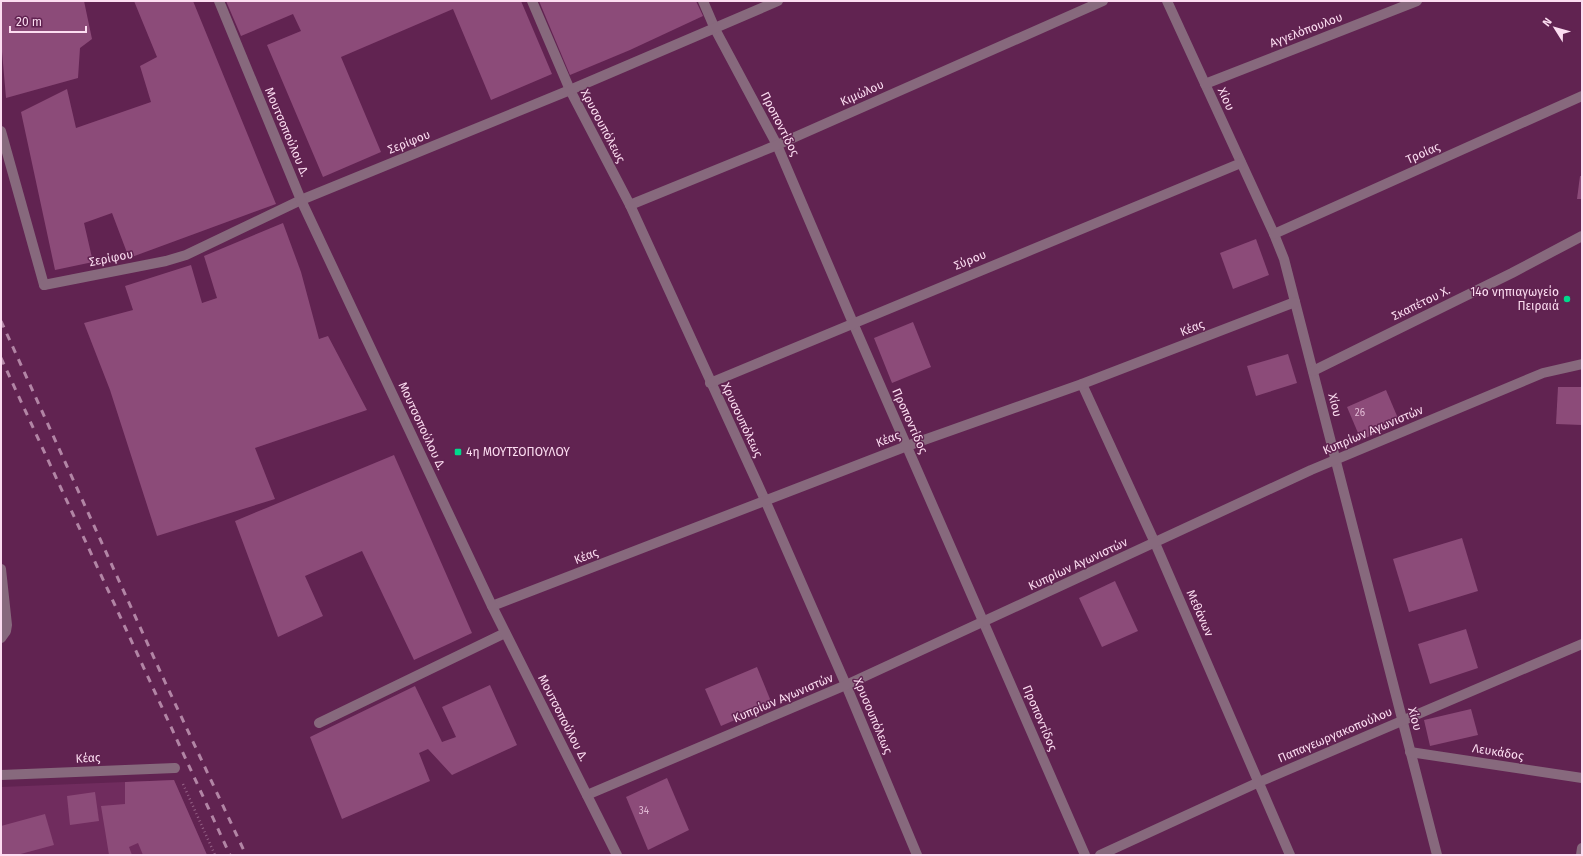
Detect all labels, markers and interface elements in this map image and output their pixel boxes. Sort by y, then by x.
scale bar [10,8,86,34]
north arrow [1535,8,1575,48]
street label: Αγγελόπουλου [1268,10,1345,50]
text: 20 m [16,15,42,29]
text: N [1540,15,1555,29]
street label: Κιμώλου [838,77,886,109]
street label: Μουτσοπούλου Δ. [262,85,312,179]
street label: Χίου [1215,85,1237,113]
street label: Χρυσουπόλεως [578,87,628,165]
street label: Προποντίδος [758,90,802,159]
street label: Σερίφου [386,127,432,157]
street label: Τροίας [1404,139,1442,167]
street label: Σερίφου [88,247,134,269]
street label: Σύρου [952,247,988,273]
street label: Σκαπέτου Χ. [1390,283,1453,323]
place label: 14ο νηπιαγωγείο Πειραιά [1470,285,1559,313]
marker: 14ο νηπιαγωγείο Πειραιά [1562,294,1572,304]
street label: Κέας [1178,317,1206,339]
street label: Μουτσοπούλου Δ. [395,380,449,472]
street label: Χρυσουπόλεως [719,380,766,460]
street label: Προποντίδος [889,386,931,456]
street label: Χίου [1325,392,1345,418]
street label: Κυπρίων Αγωνιστών [1321,402,1426,457]
house number: 26 [1355,407,1365,419]
street label: Κέας [874,428,902,450]
place label: 4η ΜΟΥΤΣΟΠΟΥΛΟΥ [466,445,570,459]
marker: 4η ΜΟΥΤΣΟΠΟΥΛΟΥ [453,447,463,457]
street label: Κυπρίων Αγωνιστών [1026,535,1130,593]
street label: Κέας [572,545,600,567]
street label: Μεθάνων [1184,587,1217,639]
street label: Κυπρίων Αγωνιστών [731,670,836,725]
street label: Μουτσοπούλου Δ. [535,672,591,764]
street label: Χρυσουπόλεως [851,676,895,756]
street label: Προποντίδος [1020,683,1060,753]
street label: Παπαγεωργακοπούλου [1276,704,1394,765]
street label: Χίου [1405,706,1425,732]
street label: Λευκάδος [1471,741,1525,763]
street label: Κέας [75,750,101,766]
house number: 34 [639,805,650,817]

